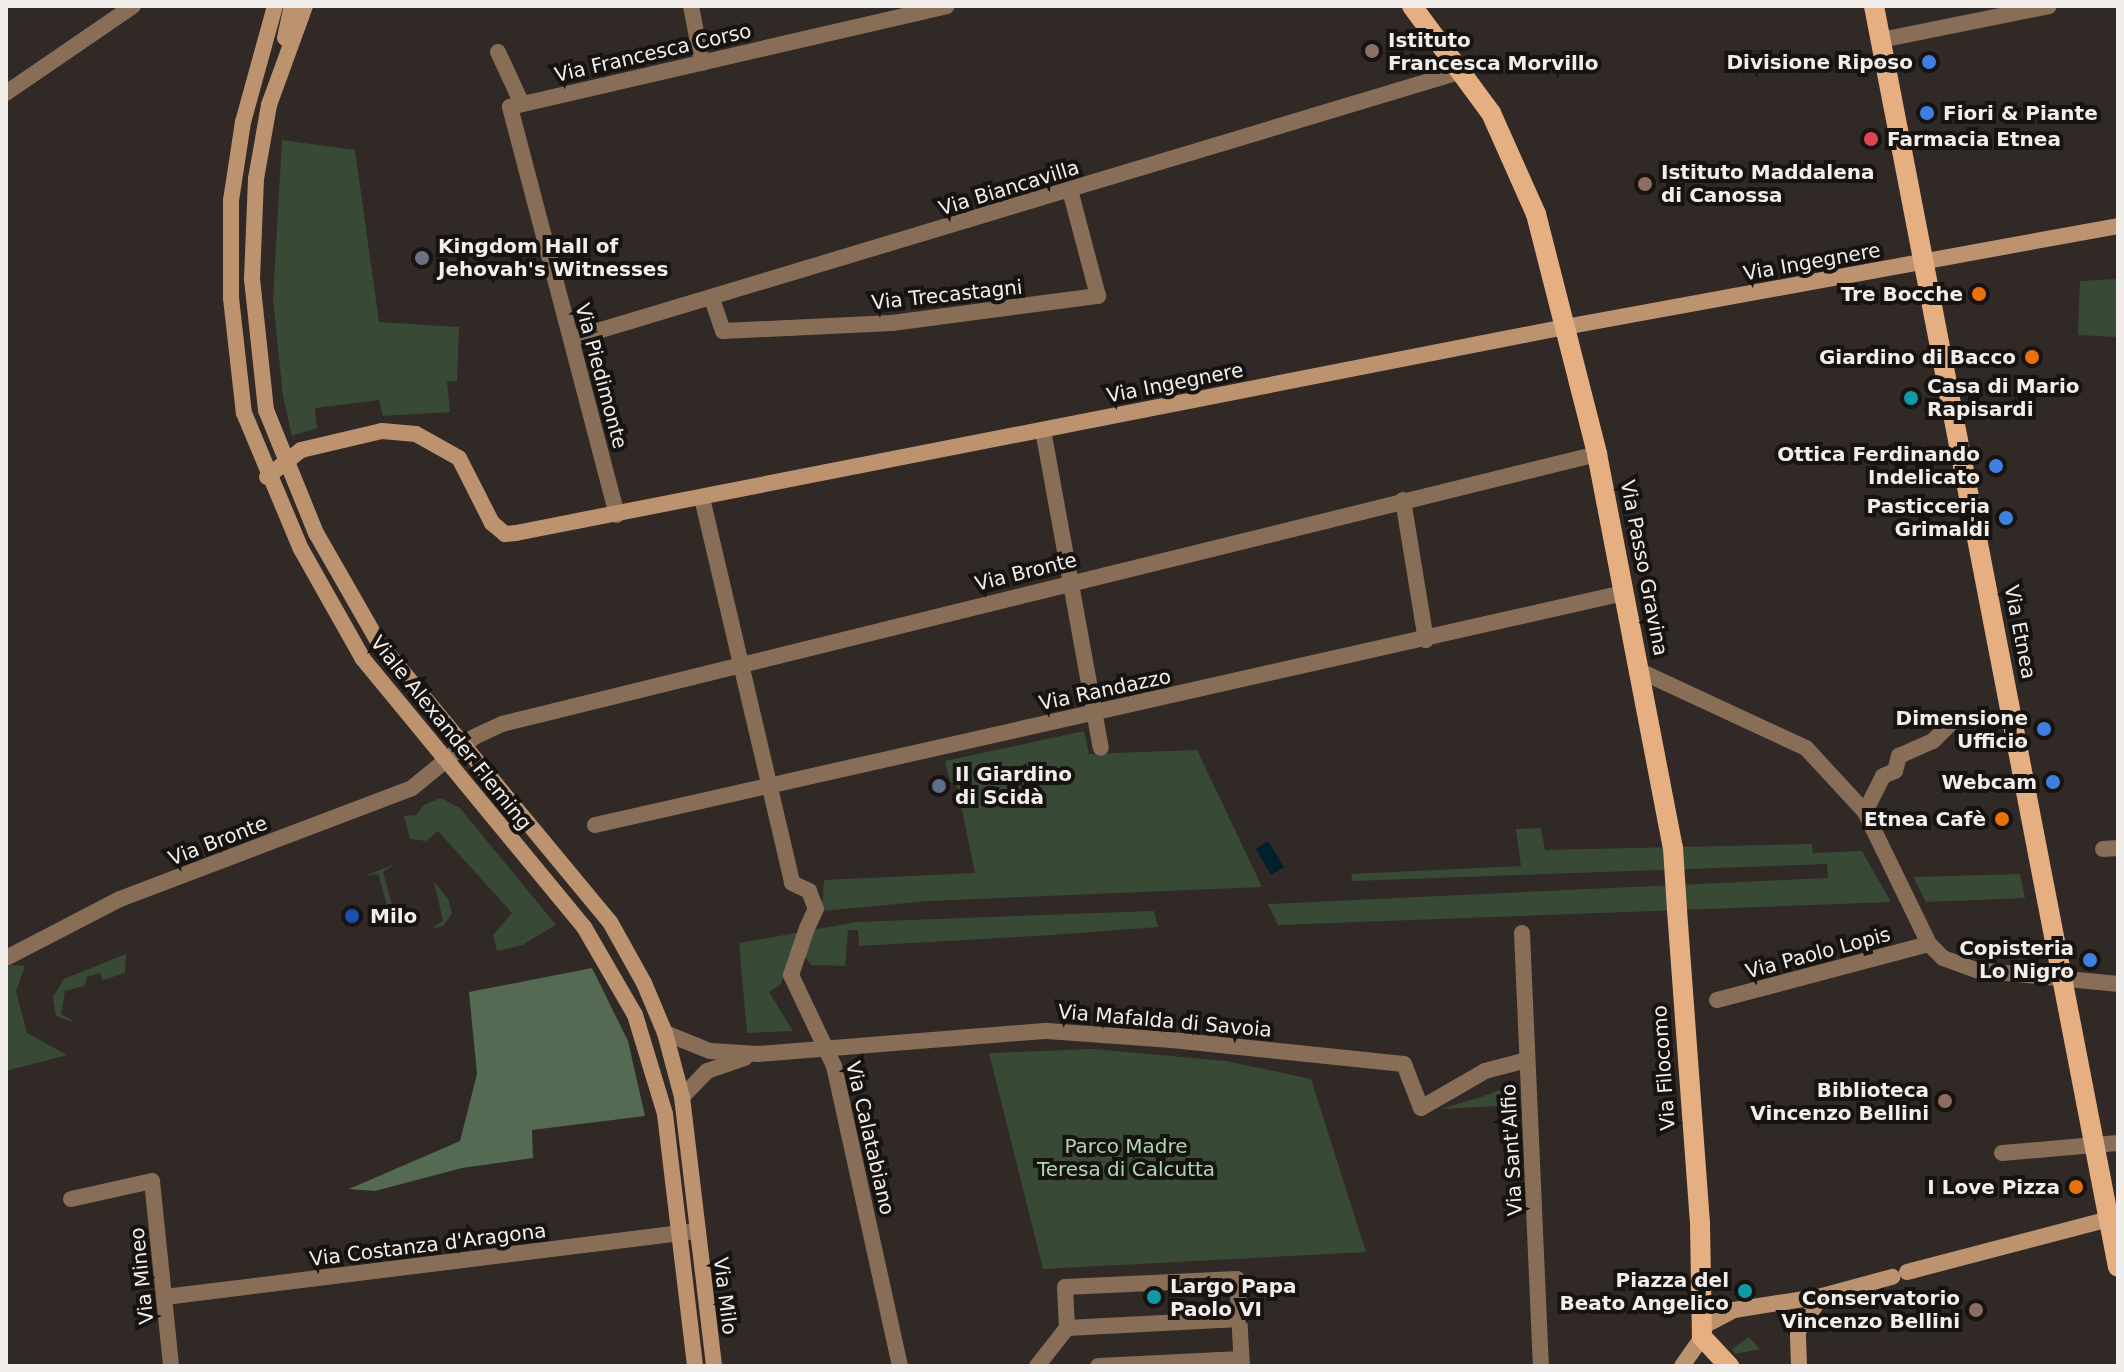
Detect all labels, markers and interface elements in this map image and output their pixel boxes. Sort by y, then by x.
street label: Via Francesca Corso [552,19,754,87]
place label: Istituto Francesca Morvillo [1388,28,1598,75]
marker: Istituto Francesca Morvillo [1363,42,1381,60]
place label: Divisione Riposo [1726,50,1913,74]
marker: Divisione Riposo [1920,53,1938,71]
place label: Fiori & Piante [1943,101,2098,125]
marker: Fiori & Piante [1918,104,1936,122]
place label: Farmacia Etnea [1887,127,2061,151]
marker: Farmacia Etnea [1862,130,1880,148]
street label: Via Biancavilla [936,155,1082,221]
place label: Istituto Maddalena di Canossa [1661,160,1875,207]
marker: Istituto Maddalena di Canossa [1636,175,1654,193]
place label: Kingdom Hall of Jehovah's Witnesses [438,234,668,281]
street label: Via Ingegnere [1742,238,1882,286]
marker: Kingdom Hall of Jehovah's Witnesses [413,249,431,267]
street label: Via Trecastagni [870,275,1024,315]
place label: Tre Bocche [1841,282,1963,306]
marker: Tre Bocche [1970,285,1988,303]
street label: Via Piedimonte [570,301,632,451]
place label: Giardino di Bacco [1819,345,2016,369]
marker: Giardino di Bacco [2023,348,2041,366]
street label: Via Ingegnere [1105,358,1245,408]
place label: Casa di Mario Rapisardi [1927,374,2080,421]
marker: Casa di Mario Rapisardi [1902,389,1920,407]
place label: Ottica Ferdinando Indelicato [1777,442,1980,489]
marker: Ottica Ferdinando Indelicato [1987,457,2005,475]
street label: Via Passo Gravina [1615,478,1673,658]
place label: Pasticceria Grimaldi [1867,494,1990,541]
marker: Pasticceria Grimaldi [1997,509,2015,527]
street label: Via Bronte [973,548,1079,596]
street label: Via Etnea [1999,583,2041,681]
street label: Viale Alexander Fleming [365,631,537,835]
street label: Via Randazzo [1037,664,1173,716]
place label: Dimensione Ufficio [1896,706,2028,753]
marker: Dimensione Ufficio [2035,720,2053,738]
place label: Il Giardino di Scidà [955,762,1072,809]
place label: Webcam [1942,770,2037,794]
marker: Webcam [2044,773,2062,791]
marker: Il Giardino di Scidà [930,777,948,795]
place label: Etnea Cafè [1864,807,1986,831]
marker: Etnea Cafè [1993,810,2011,828]
street label: Via Bronte [165,811,271,871]
place label: Milo [370,904,417,928]
marker: Milo [341,905,363,927]
street label: Via Paolo Lopis [1743,922,1893,984]
place label: Copisteria Lo Nigro [1959,936,2074,983]
marker: Copisteria Lo Nigro [2081,951,2099,969]
street label: Via Mafalda di Savoia [1057,1000,1273,1042]
street label: Via Filocomo [1648,1004,1680,1132]
street label: Via Calatabiano [841,1059,899,1217]
place label: Biblioteca Vincenzo Bellini [1750,1078,1929,1125]
street label: Via Sant'Alfio [1497,1083,1527,1217]
marker: Biblioteca Vincenzo Bellini [1936,1092,1954,1110]
park label: Parco Madre Teresa di Calcutta [1037,1134,1215,1181]
place label: I Love Pizza [1927,1175,2060,1199]
marker: I Love Pizza [2067,1178,2085,1196]
street label: Via Costanza d'Aragona [308,1219,548,1271]
street label: Via Mineo [125,1226,159,1326]
street label: Via Milo [708,1256,742,1336]
place label: Piazza del Beato Angelico [1560,1268,1729,1315]
place label: Largo Papa Paolo VI [1170,1274,1297,1321]
marker: Piazza del Beato Angelico [1736,1282,1754,1300]
place label: Conservatorio Vincenzo Bellini [1781,1286,1960,1333]
marker: Largo Papa Paolo VI [1145,1288,1163,1306]
marker: Conservatorio Vincenzo Bellini [1967,1301,1985,1319]

